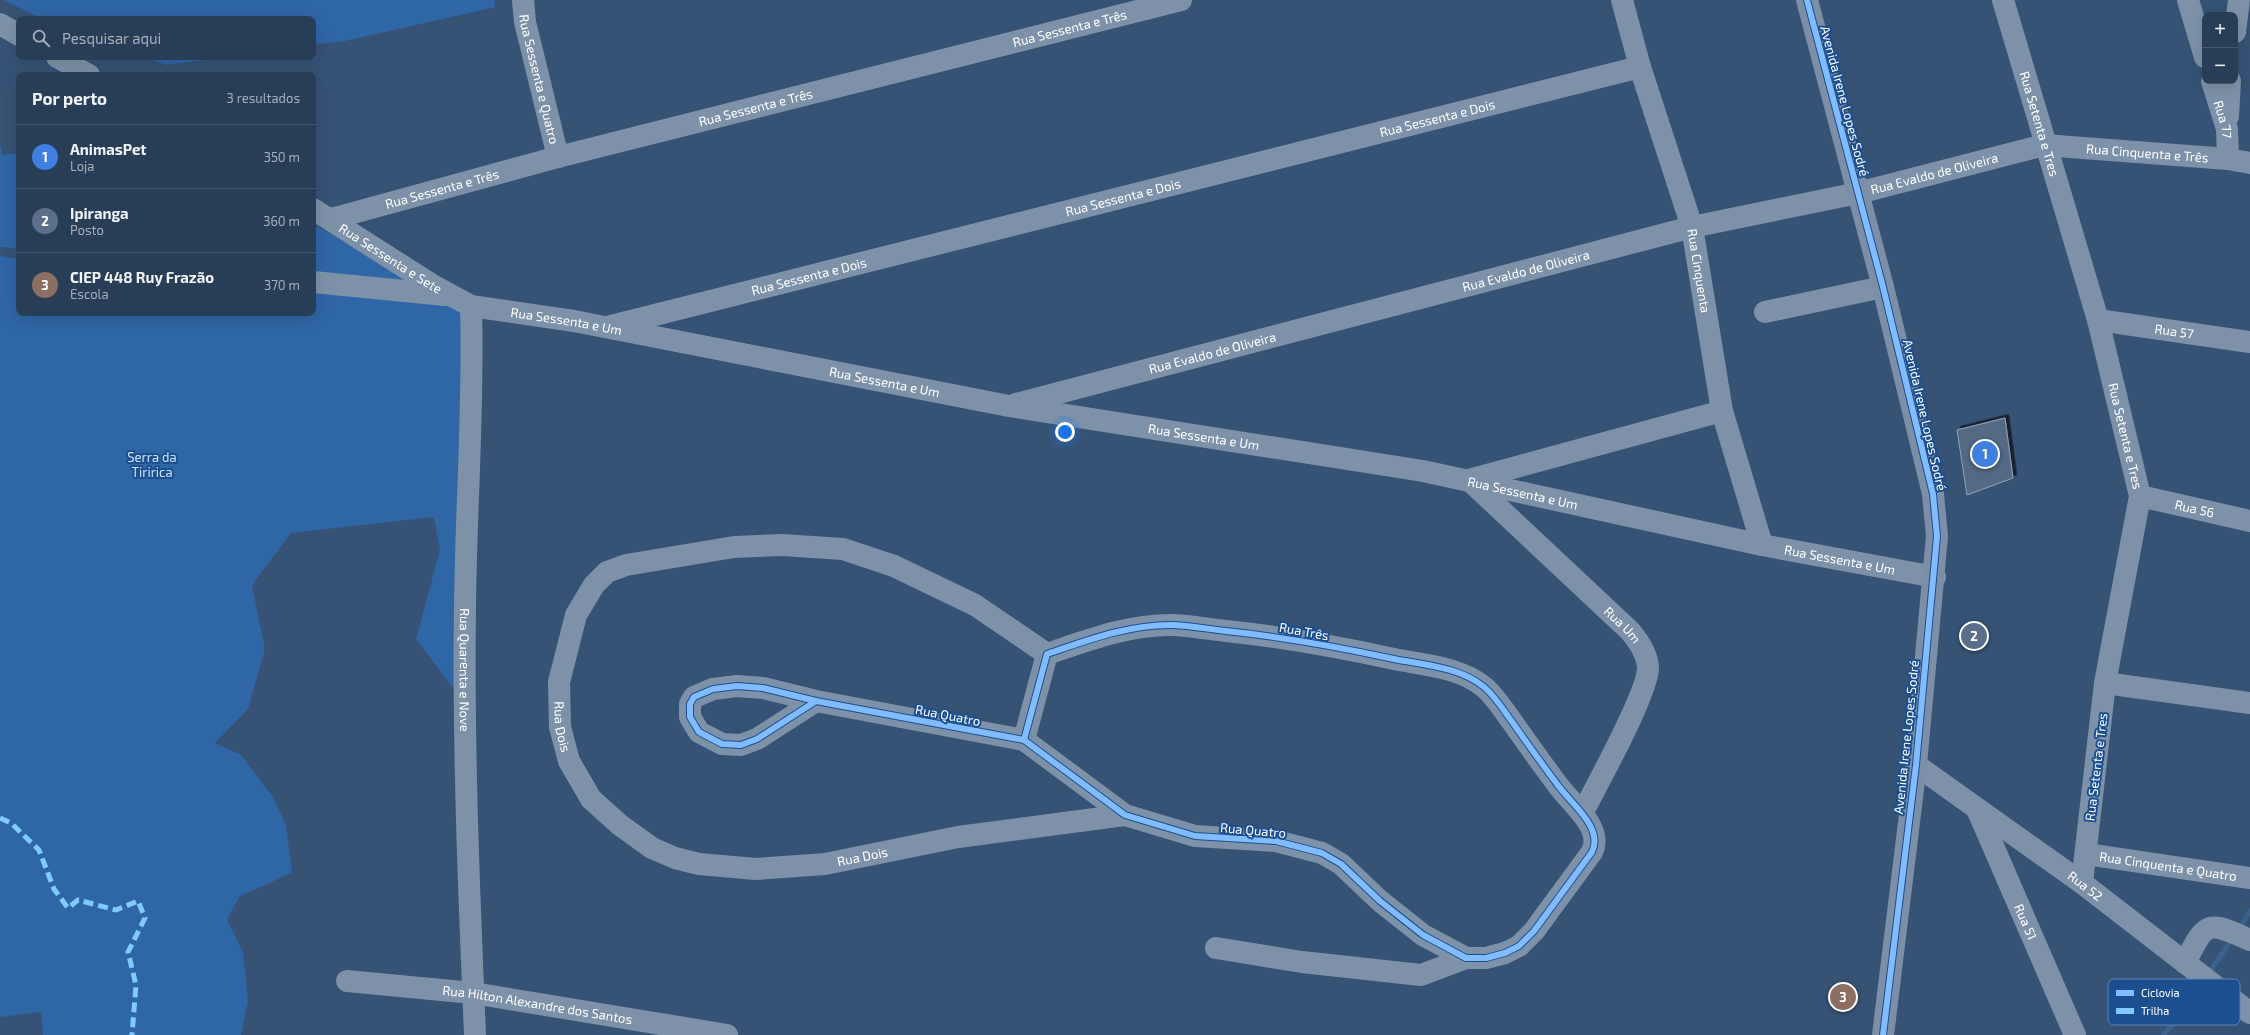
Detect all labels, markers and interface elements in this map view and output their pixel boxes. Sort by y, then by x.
street label: Rua Sessenta e Três [1011,6,1128,50]
map controls [2202,12,2238,84]
button: + [2202,12,2238,48]
street label: Rua Sessenta e Quatro [516,14,563,146]
search box [16,16,316,60]
street label: Avenida Irene Lopes Sodré [1817,24,1873,178]
icon: search [30,27,52,49]
text: Pesquisar aqui [62,29,161,47]
button: − [2202,48,2238,84]
street label: Rua Setenta e Tres [2017,69,2063,178]
street label: Rua Sessenta e Três [697,85,814,129]
text: Por perto [32,88,107,108]
text: 3 resultados [227,90,300,106]
street label: Rua Sessenta e Dois [1378,96,1497,140]
street label: Rua 77 [2211,98,2235,139]
text: AnimasPet [70,140,147,158]
street label: Rua Cinquenta e Três [2086,140,2209,165]
text: 1 [42,149,48,165]
text: 350 m [264,149,300,165]
street label: Rua Evaldo de Oliveira [1869,149,2000,197]
text: Loja [70,158,94,174]
street label: Rua Sessenta e Três [383,166,501,212]
street label: Rua Sessenta e Dois [1064,175,1182,219]
text: Ipiranga [70,204,129,222]
text: 2 [41,213,49,229]
text: 360 m [263,213,300,229]
street label: Rua Sessenta e Sete [336,220,445,297]
text: Posto [70,222,104,238]
street label: Rua Cinquenta [1684,227,1714,314]
street label: Rua Evaldo de Oliveira [1460,246,1591,295]
street label: Rua Sessenta e Dois [750,254,868,298]
text: CIEP 448 Ruy Frazão [70,268,214,286]
text: 3 [41,277,49,293]
text: 370 m [264,277,300,293]
text: Escola [70,286,109,302]
street label: Rua Sessenta e Um [510,304,623,338]
street label: Rua 57 [2154,320,2195,342]
street label: Rua Evaldo de Oliveira [1147,328,1278,377]
street label: Avenida Irene Lopes Sodré [1900,338,1950,492]
street label: Rua Sessenta e Um [828,363,941,400]
street label: Rua Setenta e Tres [2105,381,2146,491]
street label: Rua Sessenta e Um [1147,420,1261,453]
your location [1055,422,1075,442]
pin: 1 [1972,439,1998,469]
park label: Serra da Tiririca [127,449,177,480]
street label: Rua Sessenta e Um [1466,473,1579,513]
street label: Rua 56 [2173,496,2216,521]
street label: Rua Sessenta e Um [1783,541,1897,577]
street label: Rua Um [1601,603,1644,646]
street label: Rua Quarenta e Nove [457,608,473,732]
street label: Rua Três [1278,619,1330,643]
pin: 2 [1961,621,1987,651]
street label: Avenida Irene Lopes Sodré [1890,659,1922,815]
street label: Rua Dois [551,701,574,754]
street label: Rua Quatro [914,701,982,729]
street label: Rua Setenta e Tres [2081,712,2111,822]
street label: Rua Quatro [1219,819,1287,841]
street label: Rua Dois [836,843,889,869]
street label: Rua Cinquenta e Quatro [2098,848,2238,884]
street label: Rua 52 [2065,867,2106,904]
street label: Rua 51 [2011,901,2041,942]
legend [2108,979,2240,1025]
street label: Rua Hilton Alexandre dos Santos [442,982,634,1027]
pin: 3 [1830,982,1856,1012]
text: Ciclovia [2141,986,2179,999]
text: Trilha [2141,1004,2169,1017]

